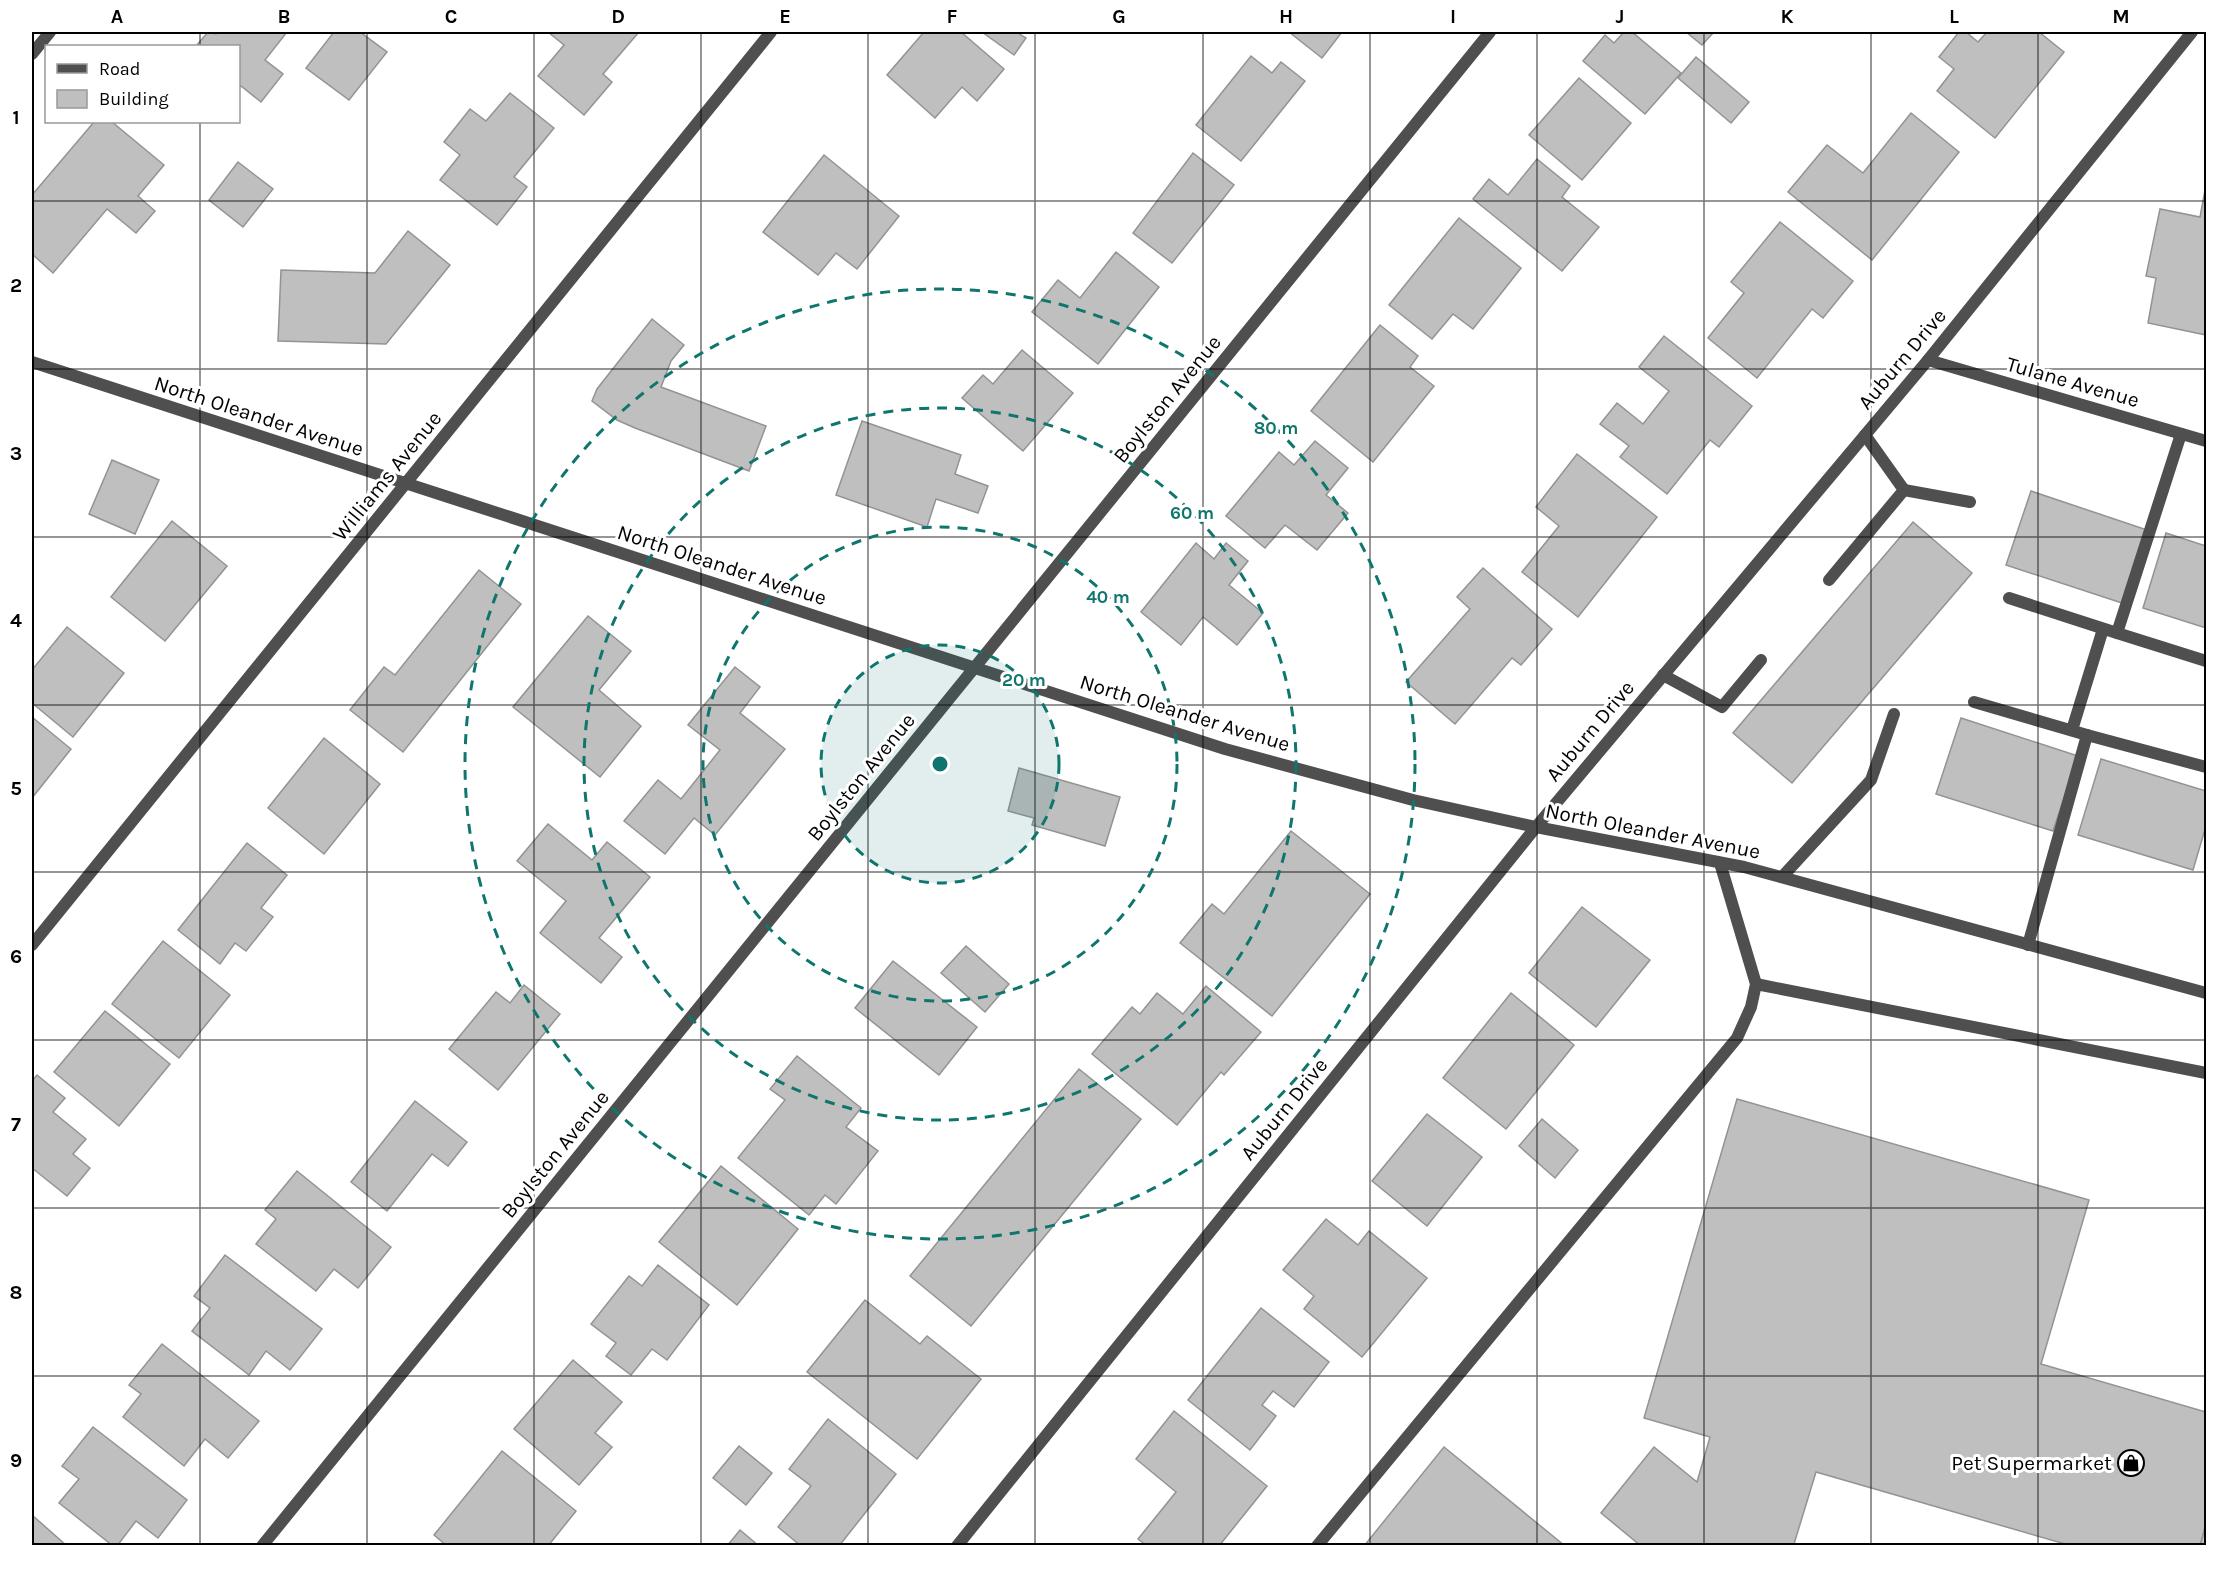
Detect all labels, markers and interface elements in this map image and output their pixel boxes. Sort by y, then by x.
text: A [111,5,124,28]
text: B [278,5,290,28]
text: C [445,5,457,28]
text: D [611,5,625,28]
text: E [779,5,791,28]
text: F [947,5,958,28]
text: G [1112,5,1126,28]
text: H [1279,5,1293,28]
text: I [1450,5,1456,28]
text: J [1616,5,1624,28]
text: K [1780,5,1794,28]
text: L [1949,5,1959,28]
text: M [2112,5,2130,28]
legend [45,45,240,123]
text: Road [99,58,140,80]
text: Building [99,88,169,110]
text: 1 [12,106,20,129]
text: 2 [10,274,22,297]
street label: Auburn Drive [1853,304,1951,414]
street label: Boylston Avenue [1108,330,1226,468]
street label: Tulane Avenue [2004,352,2142,412]
street label: North Oleander Avenue [151,371,367,461]
street label: Williams Avenue [328,407,446,545]
text: 80 m [1254,417,1298,439]
text: 3 [10,442,22,465]
text: 60 m [1170,502,1214,524]
street label: North Oleander Avenue [614,520,830,610]
text: 40 m [1086,586,1130,608]
text: 4 [10,609,22,632]
text: 20 m [1002,669,1046,691]
street label: North Oleander Avenue [1077,670,1293,756]
street label: Auburn Drive [1541,676,1639,786]
street label: Boylston Avenue [802,708,920,846]
centre of rings [930,754,950,774]
text: 5 [10,777,22,800]
street label: North Oleander Avenue [1544,798,1762,864]
text: 6 [10,945,22,968]
street label: Auburn Drive [1236,1053,1332,1165]
street label: Boylston Avenue [496,1085,614,1223]
text: 7 [11,1113,21,1136]
text: 8 [10,1281,22,1304]
shop icon: Pet Supermarket [2116,1448,2146,1478]
text: 9 [10,1449,22,1472]
place label: Pet Supermarket [1951,1451,2112,1475]

